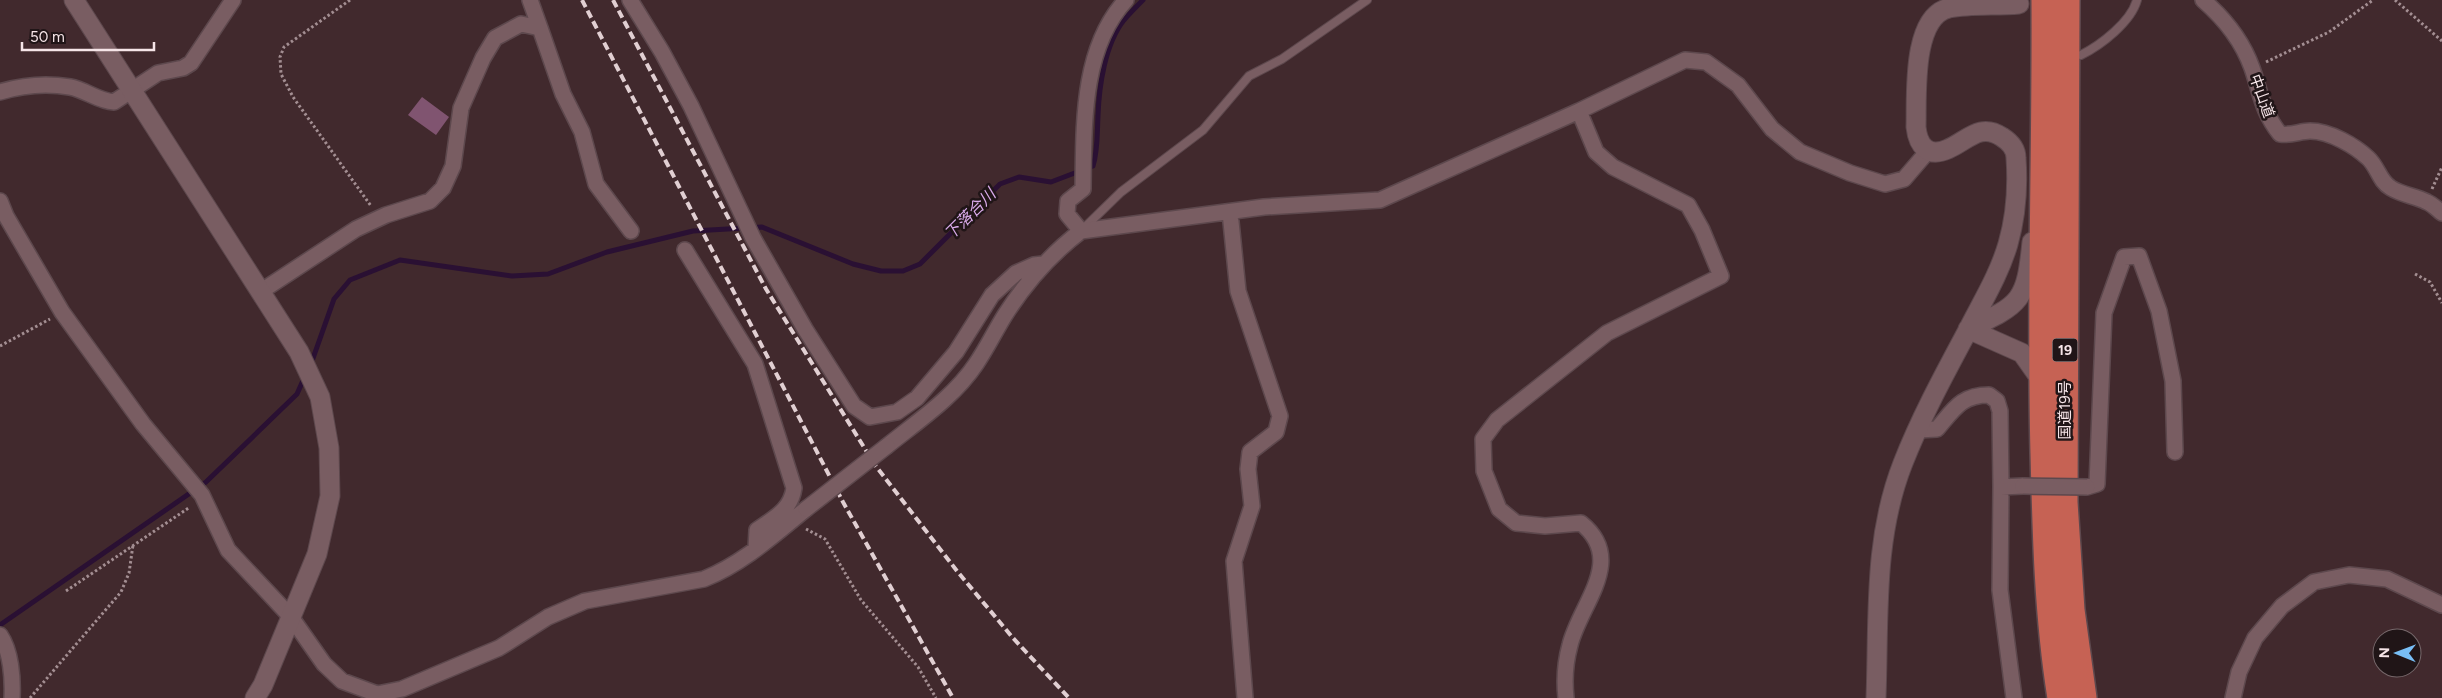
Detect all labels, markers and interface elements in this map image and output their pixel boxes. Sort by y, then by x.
scale bar [22,20,155,52]
text: 50 m [30,28,65,46]
street label: 中山道 [2246,72,2278,120]
water label: 下落合川 [941,183,1001,243]
road number: 19 [2052,338,2078,362]
street label: 国道19号 [2056,380,2074,440]
north arrow [2372,628,2422,678]
text: N [2376,647,2393,658]

